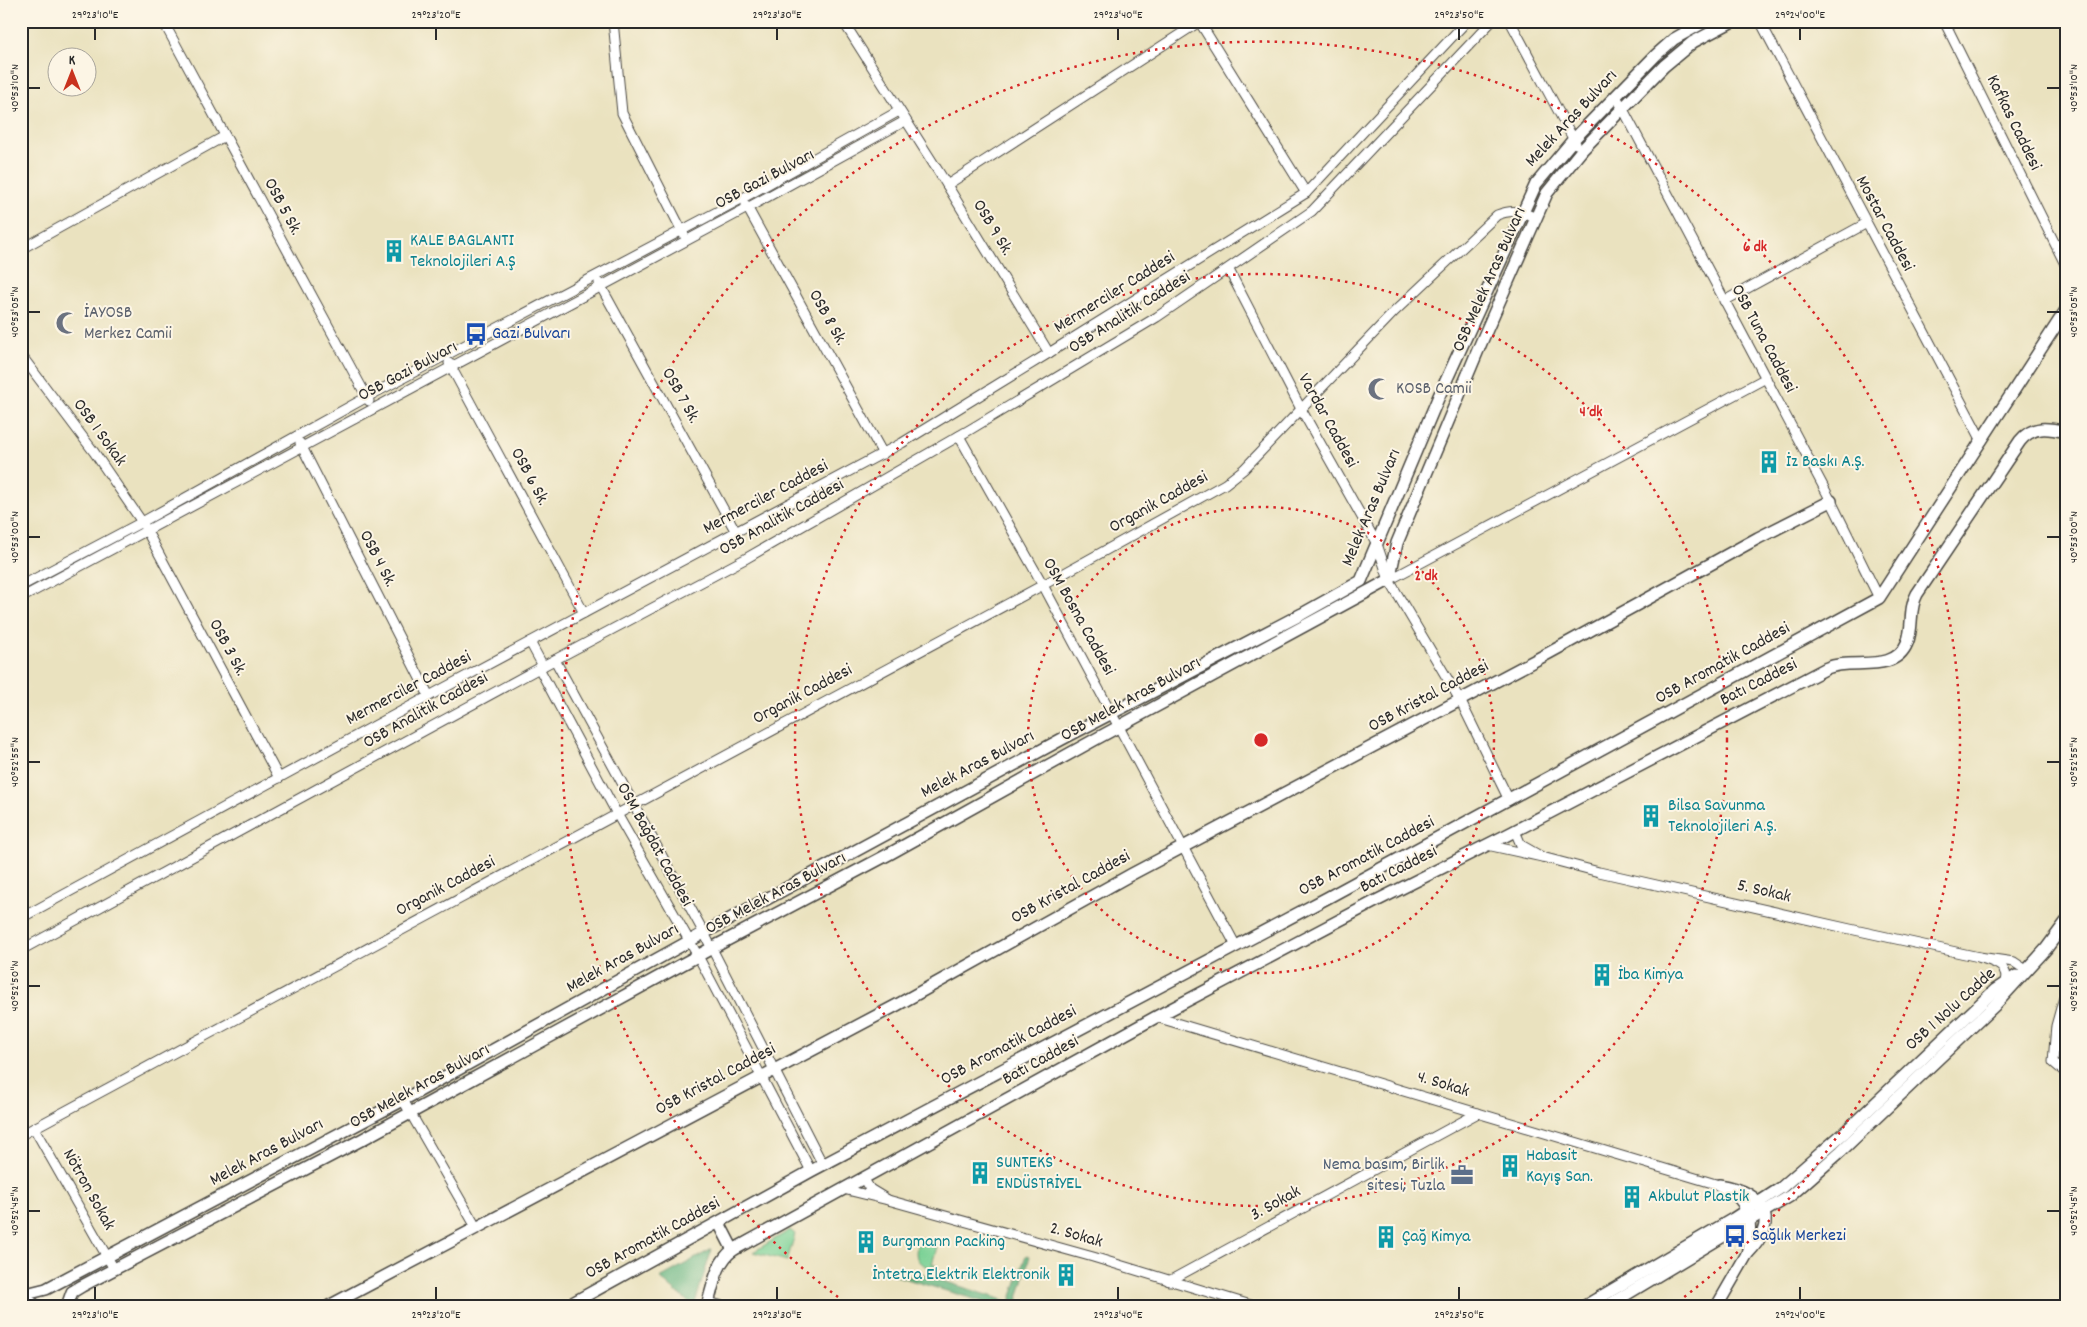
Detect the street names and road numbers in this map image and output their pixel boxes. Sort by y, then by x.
street label: Melek Aras Bulvarı [1520,65,1624,173]
street label: Kafkas Caddesi [1979,71,2047,175]
street label: OSB Gazi Bulvarı [711,143,819,217]
street label: Mostar Caddesi [1848,172,1920,276]
street label: OSB 5 Sk. [256,174,308,240]
street label: OSB 9 Sk. [965,195,1019,261]
street label: OSB Melek Aras Bulvarı [1447,204,1533,356]
street label: Mermerciler Caddesi [1050,246,1180,340]
street label: OSB Analitik Caddesi [1064,265,1196,361]
street label: OSB Tuna Caddesi [1724,280,1802,398]
street label: OSB 8 Sk. [801,285,853,351]
street label: OSB Gazi Bulvarı [354,335,462,409]
street label: OSB 7 Sk. [654,364,706,428]
street label: Vardar Caddesi [1291,369,1363,473]
street label: OSB 1 Sokak [66,394,132,472]
street label: OSB 6 Sk. [503,444,555,510]
street label: Melek Aras Bulvarı [1336,445,1408,571]
street label: Mermerciler Caddesi [699,454,833,542]
street label: Organik Caddesi [1105,466,1213,540]
street label: OSB Analitik Caddesi [715,473,849,563]
street label: OSB 4 Sk. [352,526,402,592]
street label: OSM Bosna Caddesi [1035,554,1121,680]
street label: OSB 3 Sk. [202,615,252,681]
street label: OSB Aromatik Caddesi [1651,617,1795,711]
street label: Mermerciler Caddesi [342,645,476,733]
street label: OSB Melek Aras Bulvarı [1057,651,1205,749]
street label: Batı Caddesi [1716,653,1802,713]
street label: OSB Kristal Caddesi [1364,655,1494,739]
street label: Organik Caddesi [749,658,857,732]
street label: OSB Analitik Caddesi [359,666,493,756]
street label: Melek Aras Bulvarı [917,725,1039,805]
street label: OSM Bağdat Caddesi [610,778,698,912]
street label: OSB Aromatik Caddesi [1295,811,1439,903]
street label: Batı Caddesi [1356,840,1442,900]
street label: OSB Kristal Caddesi [1007,845,1135,931]
street label: OSB Melek Aras Bulvarı [701,846,851,942]
street label: Organik Caddesi [392,850,500,924]
street label: 5. Sokak [1735,874,1793,910]
street label: Melek Aras Bulvarı [562,918,684,1000]
street label: OSB 1 Nolu Cadde [1900,962,2002,1057]
street label: OSB Aromatik Caddesi [937,1000,1081,1092]
street label: Batı Caddesi [998,1030,1084,1092]
street label: OSB Melek Aras Bulvarı [346,1038,494,1136]
street label: OSB Kristal Caddesi [651,1038,781,1122]
street label: 4. Sokak [1414,1065,1472,1105]
street label: Melek Aras Bulvarı [206,1113,328,1193]
street label: Nötron Sokak [55,1145,121,1235]
street label: 3. Sokak [1246,1180,1306,1228]
street label: OSB Aromatik Caddesi [581,1192,725,1286]
street label: 2. Sokak [1047,1217,1105,1255]

